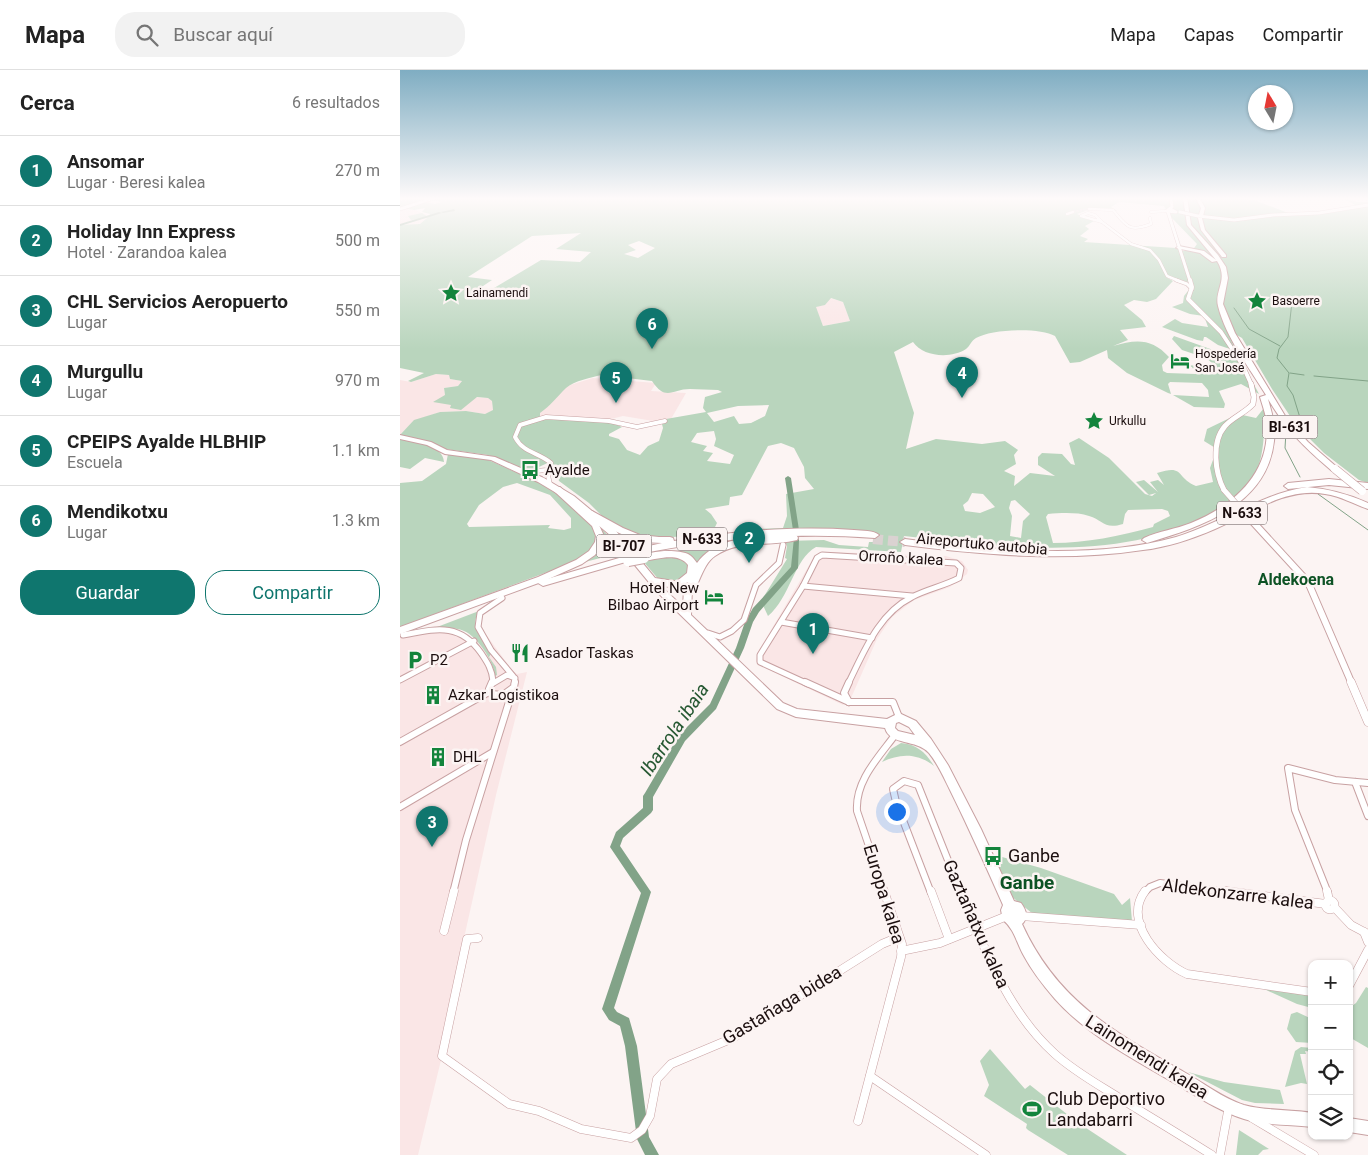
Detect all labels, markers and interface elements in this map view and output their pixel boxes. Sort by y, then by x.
search box [115,12,465,57]
text: Mapa [25,21,85,49]
icon: search [133,21,161,49]
text: Buscar aquí [173,23,273,46]
text: Mapa [1110,24,1156,45]
text: Capas [1184,24,1234,45]
text: Compartir [1262,24,1343,45]
north arrow [1248,85,1293,130]
text: Cerca [20,91,75,115]
text: 6 resultados [292,93,380,112]
text: Ansomar [67,150,144,173]
text: 1 [31,161,41,180]
text: 270 m [335,161,380,180]
text: Lugar · Beresi kalea [67,173,206,192]
text: Holiday Inn Express [67,220,235,243]
text: 2 [31,231,41,250]
text: 500 m [335,231,380,250]
text: Hotel · Zarandoa kalea [67,243,227,262]
place icon: Lainamendi [440,282,462,304]
place label: Lainamendi [466,286,528,300]
text: CHL Servicios Aeropuerto [67,290,288,313]
place icon: Basoerre [1246,290,1268,312]
place label: Basoerre [1272,294,1320,308]
text: 3 [31,301,41,320]
text: 550 m [335,301,380,320]
pin: 6 [636,308,668,349]
text: Lugar [67,313,107,332]
place label: Hospedería San José [1195,347,1256,375]
hotel icon: Hospedería San José [1169,350,1191,372]
pin: 4 [946,357,978,398]
text: Murgullu [67,360,143,383]
pin: 5 [600,362,632,403]
text: 4 [31,371,41,390]
text: 970 m [335,371,380,390]
text: Lugar [67,383,107,402]
place icon: Urkullu [1083,410,1105,432]
place label: Urkullu [1109,414,1146,428]
road number: BI-631 [1262,416,1318,438]
text: CPEIPS Ayalde HLBHIP [67,430,266,453]
text: 5 [31,441,41,460]
text: 1.1 km [332,441,380,460]
text: Escuela [67,453,123,472]
bus stop icon: Ayalde [519,459,541,481]
place label: Ayalde [545,461,590,479]
text: Mendikotxu [67,500,168,523]
road number: N-633 [1217,502,1267,524]
text: 6 [31,511,41,530]
text: 1.3 km [332,511,380,530]
pin: 2 [733,522,765,563]
text: Lugar [67,523,107,542]
road number: N-633 [677,528,727,550]
street label: Aireportuko autobia [916,529,1048,559]
road number: BI-707 [596,534,652,558]
street label: Orroño kalea [858,547,944,569]
button: Guardar [20,570,195,615]
button: Compartir [205,570,380,615]
district label: Aldekoena [1258,570,1335,589]
place label: Hotel New Bilbao Airport [608,579,699,614]
hotel icon: Hotel New Bilbao Airport [703,586,725,608]
pin: 1 [797,613,829,654]
restaurant icon: Asador Taskas [509,642,531,664]
place label: Asador Taskas [535,644,634,662]
parking icon: P2 [404,649,426,671]
place label: P2 [430,651,448,669]
water label: Ibarrola ibaia [635,679,714,780]
building icon: Azkar Logistikoa [422,684,444,706]
place label: Azkar Logistikoa [448,686,559,704]
building icon: DHL [427,746,449,768]
place label: DHL [453,748,482,766]
your location [884,799,910,825]
pin: 3 [416,806,448,847]
street label: Europa kalea [859,841,910,946]
bus stop icon: Ganbe [982,845,1004,867]
place label: Ganbe [1008,845,1060,866]
street label: Gaztañatxu kalea [939,856,1014,991]
district label: Ganbe [1000,871,1054,894]
street label: Aldekonzarre kalea [1161,874,1315,913]
map controls [1308,960,1353,1140]
button: + [1308,960,1353,1005]
street label: Gastañaga bidea [718,961,845,1048]
button: − [1308,1005,1353,1050]
street label: Lainomendi kalea [1082,1010,1213,1103]
button: locate [1308,1050,1353,1095]
place label: Club Deportivo Landabarri [1047,1088,1165,1130]
button: layers [1308,1095,1353,1140]
sports icon: Club Deportivo Landabarri [1021,1098,1043,1120]

